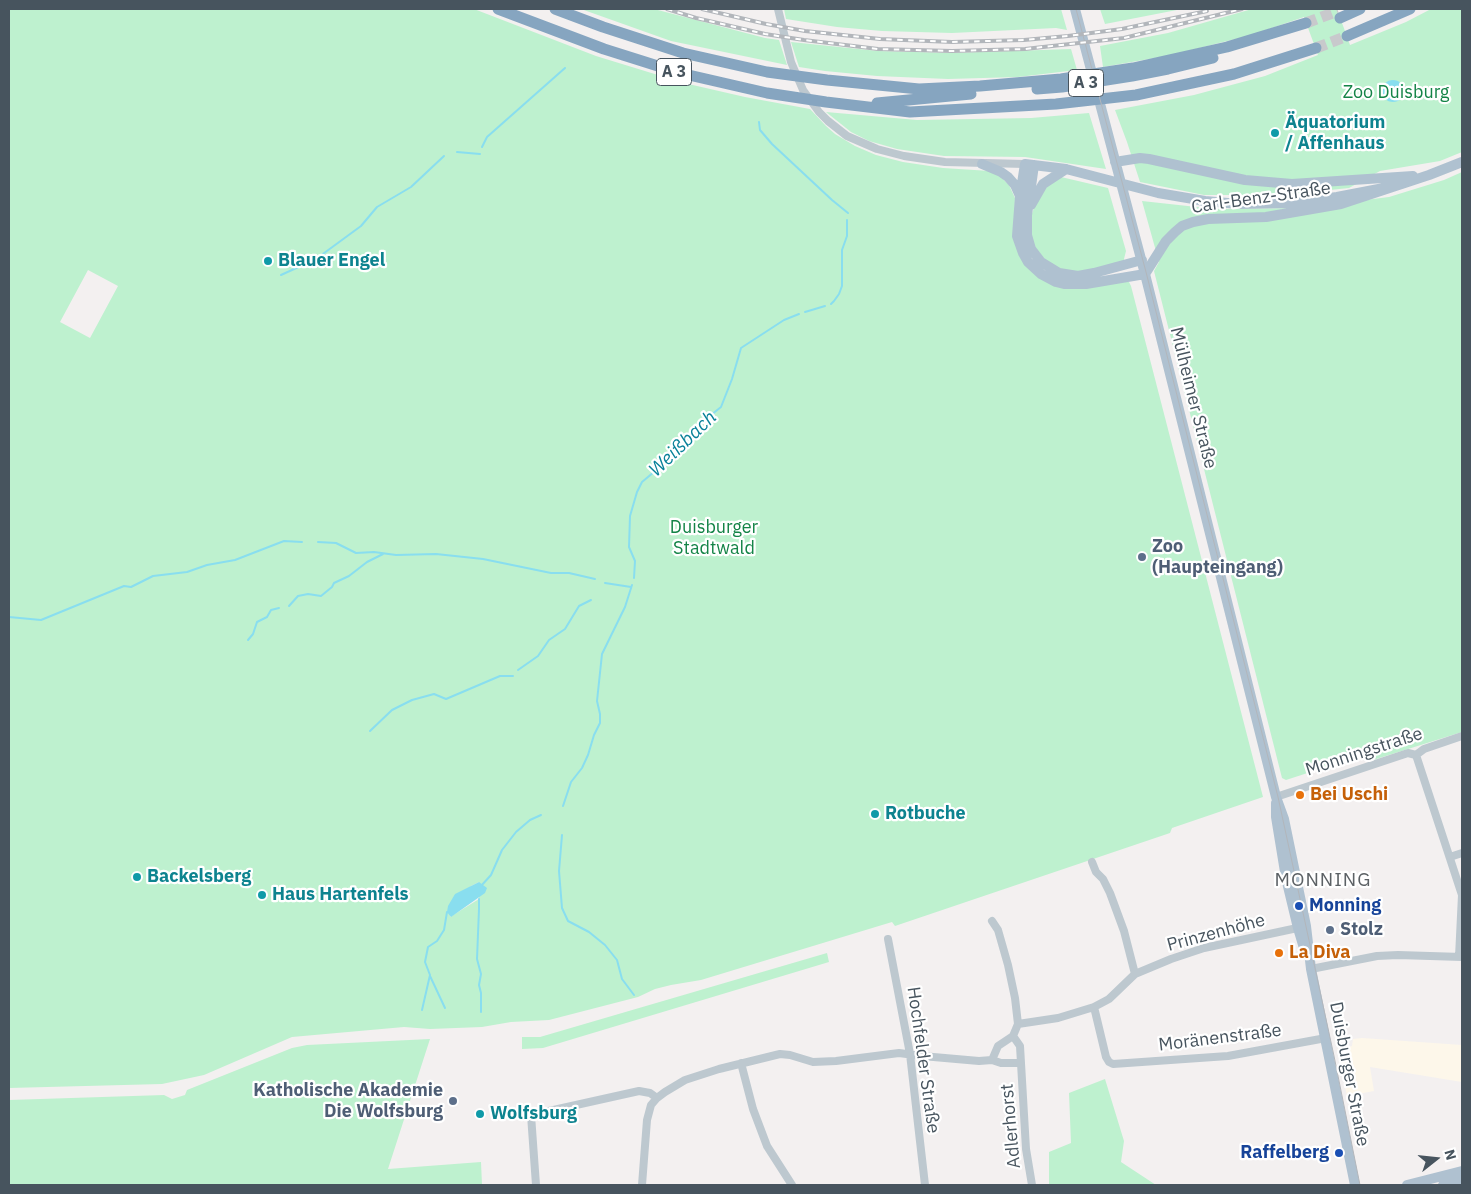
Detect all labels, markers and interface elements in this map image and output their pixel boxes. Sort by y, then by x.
road number: A 3 [656,58,692,86]
road number: A 3 [1068,70,1104,96]
park label: Zoo Duisburg [1343,82,1449,104]
place label: Äquatorium / Affenhaus [1285,112,1385,154]
marker: Äquatorium / Affenhaus [1269,127,1281,139]
street label: Carl-Benz-Straße [1190,178,1332,218]
place label: Blauer Engel [278,250,385,272]
marker: Blauer Engel [262,255,274,267]
street label: Mülheimer Straße [1165,325,1221,471]
water label: Weißbach [645,406,721,482]
park label: Duisburger Stadtwald [670,517,758,560]
place label: Zoo (Haupteingang) [1152,536,1283,578]
marker: Zoo (Haupteingang) [1136,551,1148,563]
street label: Monningstraße [1303,723,1425,781]
place label: Bei Uschi [1310,784,1388,806]
marker: Bei Uschi [1294,789,1306,801]
place label: Rotbuche [885,803,966,825]
marker: Rotbuche [869,808,881,820]
place label: Backelsberg [147,866,251,888]
district label: MONNING [1274,870,1372,892]
marker: Backelsberg [131,871,143,883]
place label: Haus Hartenfels [272,884,409,906]
marker: Haus Hartenfels [256,889,268,901]
place label: Monning [1309,895,1381,917]
marker: Monning [1293,900,1305,912]
street label: Prinzenhöhe [1165,910,1267,956]
place label: Stolz [1340,919,1383,941]
marker: Stolz [1324,924,1336,936]
place label: La Diva [1289,942,1351,964]
marker: La Diva [1273,947,1285,959]
street label: Hochfelder Straße [902,985,944,1135]
street label: Duisburger Straße [1324,1000,1374,1148]
street label: Moränenstraße [1157,1020,1283,1056]
place label: Katholische Akademie Die Wolfsburg [253,1080,443,1122]
street label: Adlerhorst [997,1083,1025,1169]
marker: Katholische Akademie Die Wolfsburg [447,1095,459,1107]
place label: Wolfsburg [490,1103,577,1125]
marker: Wolfsburg [474,1108,486,1120]
north arrow [1411,1134,1461,1184]
place label: Raffelberg [1240,1142,1329,1164]
marker: Raffelberg [1333,1147,1345,1159]
text: N [1440,1148,1460,1162]

